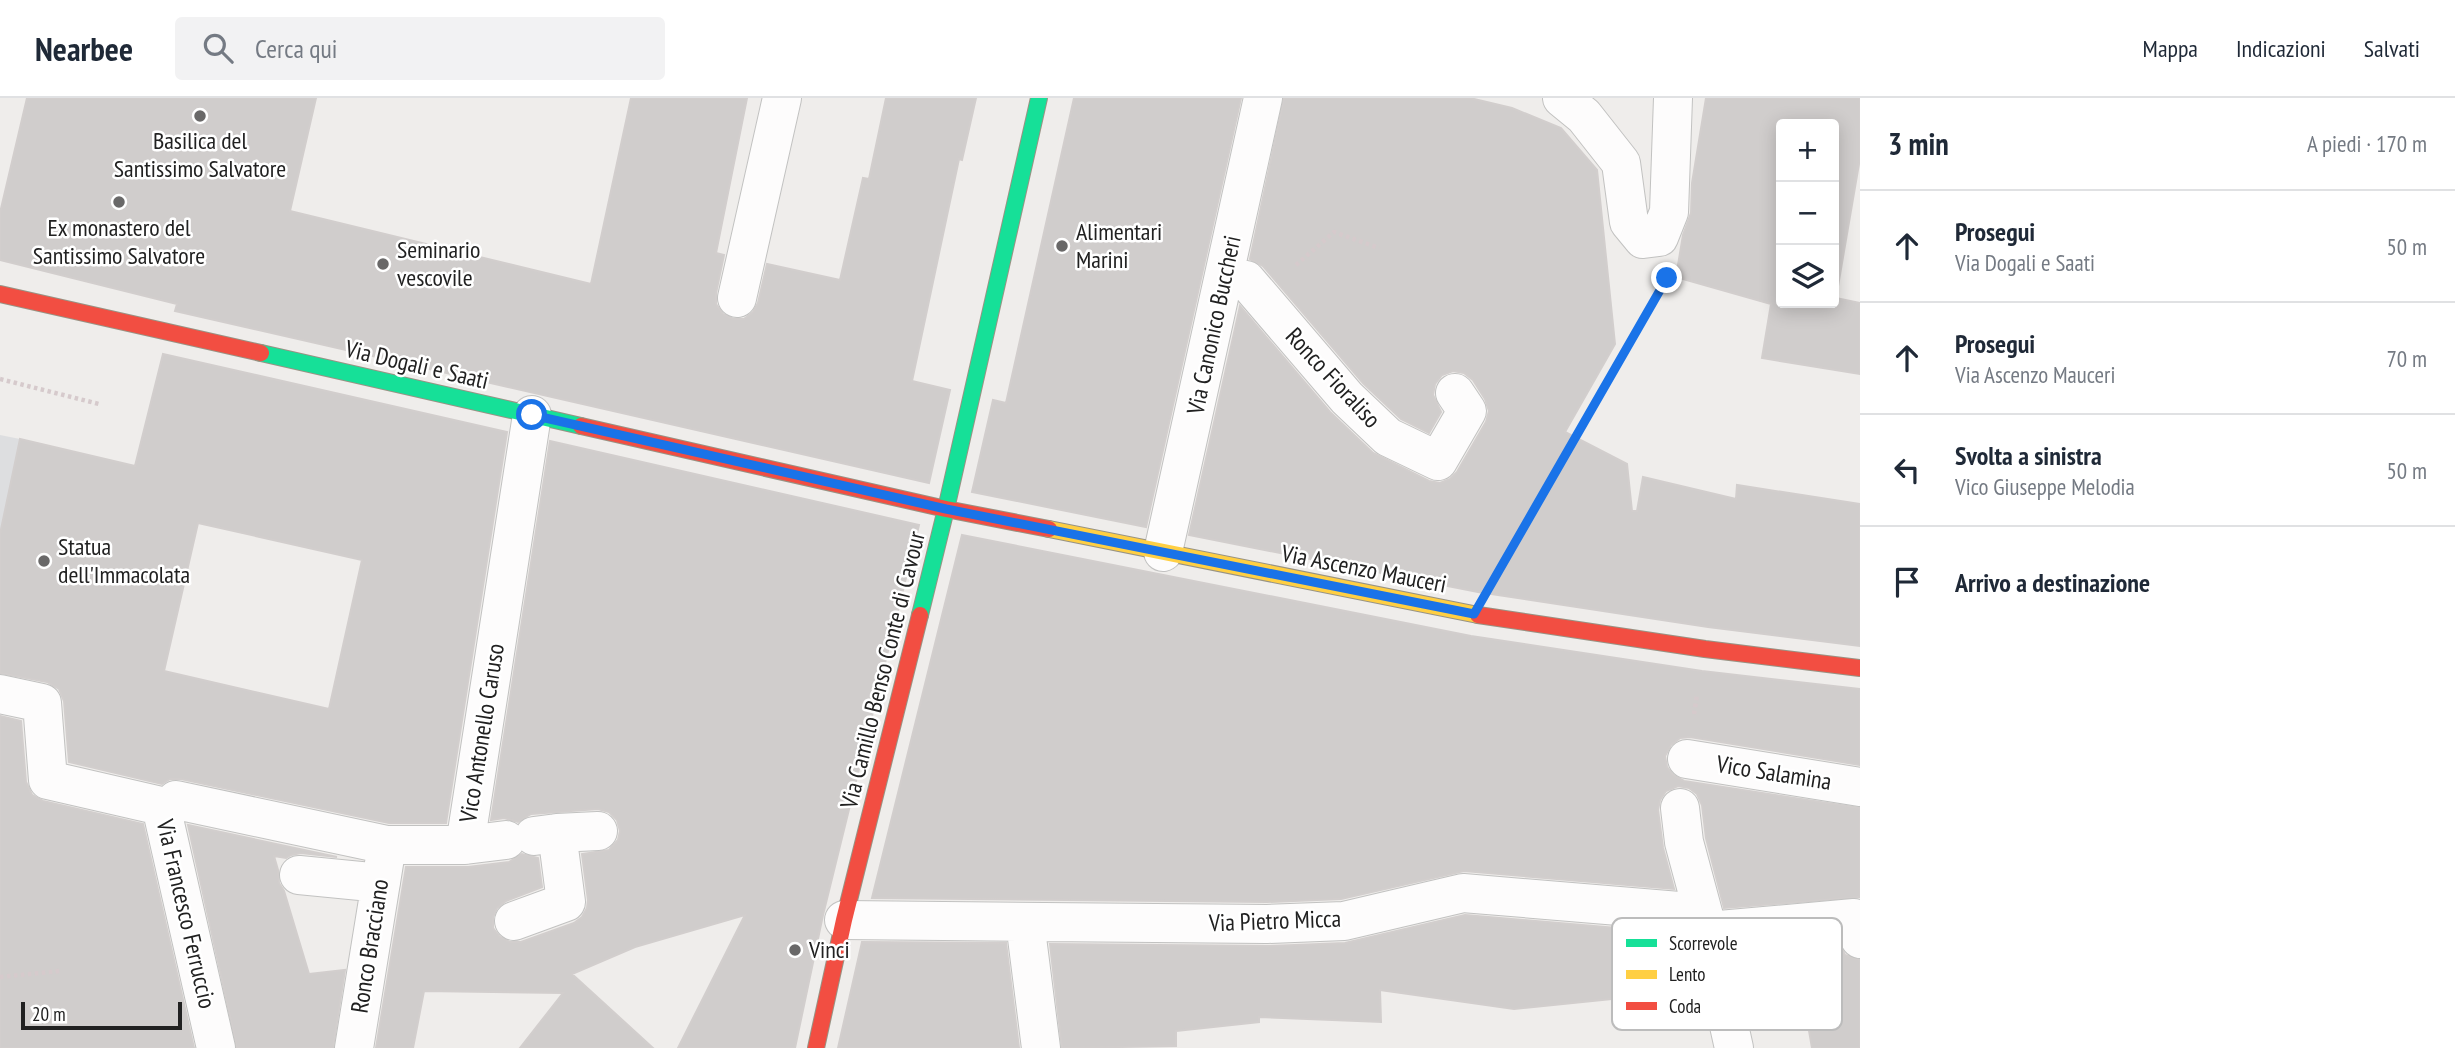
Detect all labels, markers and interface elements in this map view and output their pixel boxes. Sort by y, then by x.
search box [175,17,665,80]
text: Nearbee [35,27,133,70]
icon: search [199,29,237,67]
text: Cerca qui [255,32,337,65]
text: Mappa [2143,33,2198,64]
text: Indicazioni [2236,33,2326,64]
text: Salvati [2364,33,2420,64]
marker: Basilica del Santissimo Salvatore [192,108,208,124]
map controls [1776,119,1839,308]
button: + [1776,119,1839,182]
text: 3 min [1888,124,1949,163]
place label: Basilica del Santissimo Salvatore [114,125,286,184]
text: A piedi · 170 m [2307,129,2427,158]
button: − [1776,182,1839,245]
marker: Ex monastero del Santissimo Salvatore [111,194,127,210]
place label: Ex monastero del Santissimo Salvatore [33,212,205,271]
text: Prosegui [1955,215,2035,248]
place label: Alimentari Marini [1076,216,1162,275]
icon: ahead [1888,227,1926,265]
text: 50 m [2386,232,2427,261]
street label: Via Canonico Buccheri [1179,233,1248,418]
place label: Seminario vescovile [397,234,480,293]
marker: Alimentari Marini [1054,238,1070,254]
button: layers [1776,245,1839,308]
text: Via Dogali e Saati [1955,248,2095,277]
marker: Seminario vescovile [375,256,391,272]
route end [1651,262,1682,293]
street label: Ronco Fioraliso [1279,321,1388,434]
text: Prosegui [1955,327,2035,360]
street label: Via Dogali e Saati [341,333,492,396]
icon: ahead [1888,339,1926,377]
text: 70 m [2386,344,2427,373]
text: Via Ascenzo Mauceri [1955,360,2115,389]
route start [516,399,547,430]
text: Svolta a sinistra [1955,439,2102,472]
icon: left [1888,451,1926,489]
text: 50 m [2386,456,2427,485]
text: Vico Giuseppe Melodia [1955,472,2135,501]
street label: Via Camillo Benso Conte di Cavour [833,528,932,813]
place label: Statua dell'Immacolata [58,531,190,590]
street label: Via Ascenzo Mauceri [1278,537,1449,600]
marker: Statua dell'Immacolata [36,553,52,569]
icon: arrive [1888,563,1926,601]
text: Arrivo a destinazione [1955,566,2150,599]
street label: Vico Antonello Caruso [452,641,511,826]
street label: Vico Salamina [1713,748,1834,797]
street label: Via Francesco Ferruccio [149,815,223,1011]
street label: Ronco Bracciano [344,877,395,1015]
street label: Via Pietro Micca [1207,903,1342,938]
legend [1612,918,1842,1030]
text: Scorrevole [1669,931,1738,955]
place label: Vinci [808,934,850,965]
marker: Vinci [787,942,803,958]
text: Lento [1669,962,1706,986]
text: Coda [1669,994,1701,1018]
scale bar [21,999,182,1031]
text: 20 m [32,1002,66,1026]

